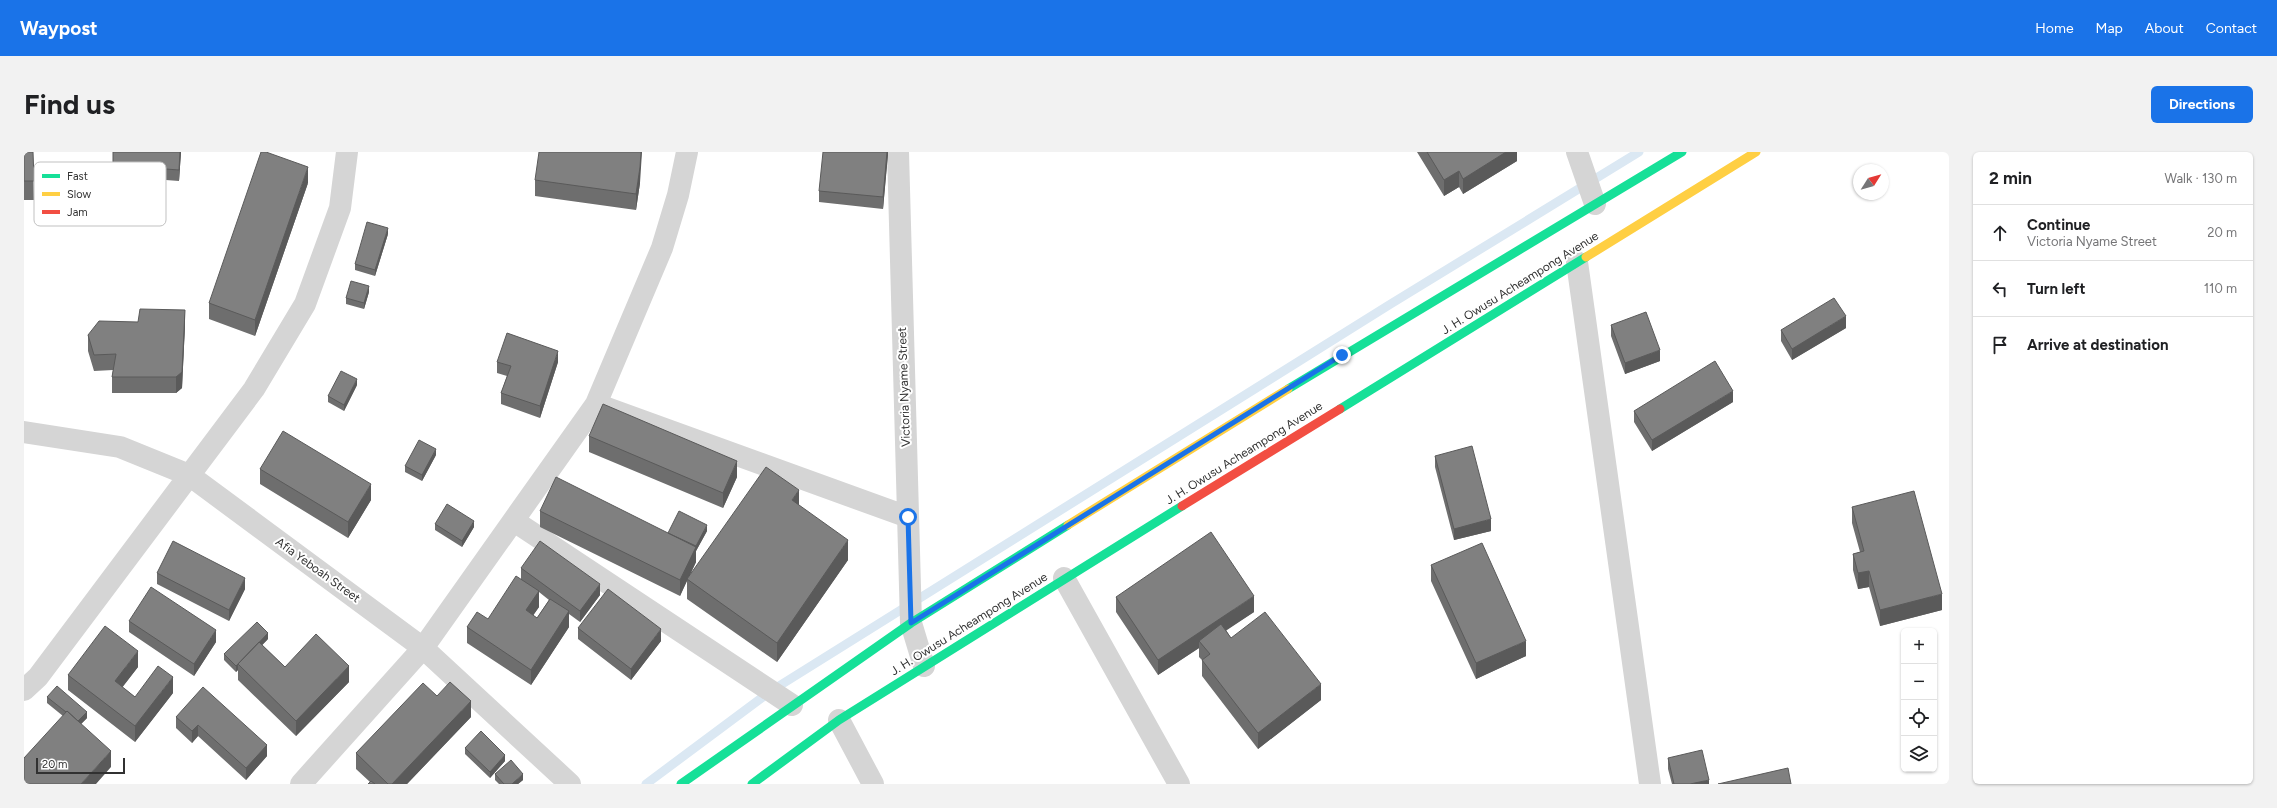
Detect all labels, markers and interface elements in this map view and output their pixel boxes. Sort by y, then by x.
text: Waypost [20,17,98,40]
text: Home [2035,20,2074,37]
text: Map [2096,20,2123,37]
text: About [2145,20,2184,37]
text: Contact [2206,20,2257,37]
button: Directions [2151,86,2253,123]
text: Find us [24,87,115,121]
legend [34,162,166,226]
north arrow [1853,164,1889,200]
text: 2 min [1989,168,2032,188]
text: Fast [67,170,88,183]
text: Walk · 130 m [2164,171,2237,186]
text: Slow [67,188,91,201]
text: Jam [67,206,88,219]
text: Continue [2027,216,2090,234]
icon: ahead [1989,222,2011,244]
text: 20 m [2207,225,2237,240]
street label: J. H. Owusu Acheampong Avenue [1439,229,1601,337]
text: Victoria Nyame Street [2027,234,2157,249]
icon: left [1989,278,2011,300]
text: Turn left [2027,280,2085,298]
text: 110 m [2204,281,2237,296]
street label: Victoria Nyame Street [895,326,913,447]
icon: arrive [1989,334,2011,356]
text: Arrive at destination [2027,336,2168,354]
route end [1333,346,1351,364]
street label: J. H. Owusu Acheampong Avenue [1163,399,1325,507]
route start [899,508,917,526]
street label: Afia Yeboah Street [273,535,363,606]
street label: J. H. Owusu Acheampong Avenue [888,570,1050,678]
map controls [1901,628,1937,772]
button: + [1901,628,1937,664]
button: − [1901,664,1937,700]
button: locate [1901,700,1937,736]
button: layers [1901,736,1937,772]
scale bar [36,756,125,775]
text: 20 m [42,758,67,771]

